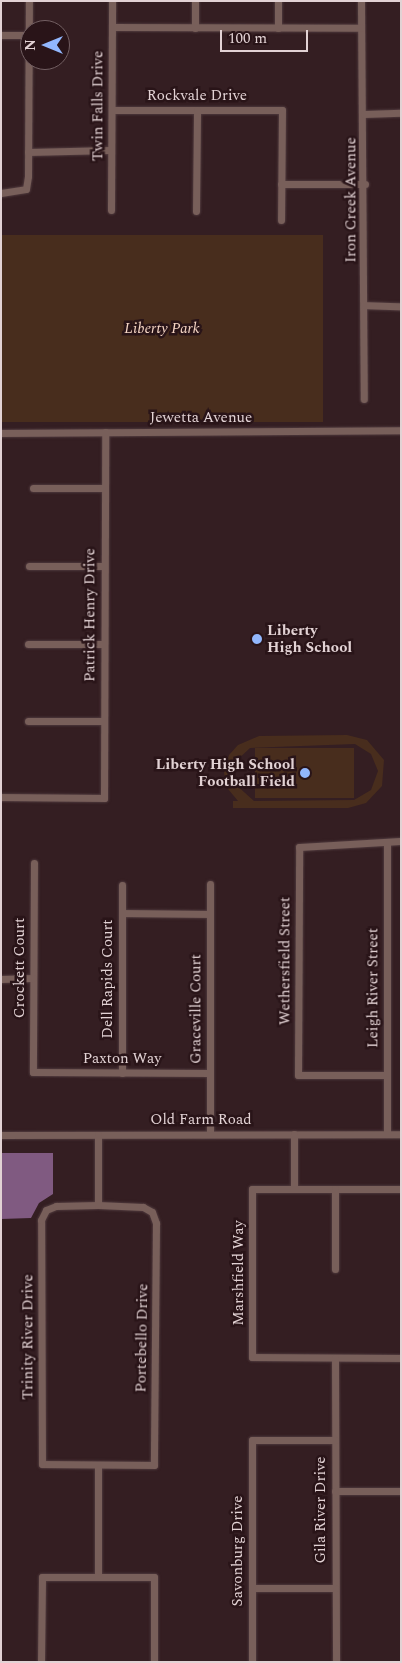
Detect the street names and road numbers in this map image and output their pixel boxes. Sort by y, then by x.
street label: Twin Falls Drive [89,51,107,161]
street label: Rockvale Drive [147,87,247,105]
street label: Iron Creek Avenue [342,137,360,263]
street label: Jewetta Avenue [150,409,252,427]
street label: Patrick Henry Drive [81,548,99,682]
street label: Wethersfield Street [276,897,294,1025]
street label: Crockett Court [11,918,29,1018]
street label: Dell Rapids Court [99,919,117,1039]
street label: Leigh River Street [364,928,382,1048]
street label: Graceville Court [187,954,205,1064]
street label: Paxton Way [83,1050,161,1068]
street label: Old Farm Road [150,1111,252,1129]
street label: Marshfield Way [230,1220,248,1326]
street label: Trinity River Drive [19,1274,37,1400]
street label: Portebello Drive [132,1283,152,1393]
street label: Gila River Drive [312,1456,330,1564]
street label: Savonburg Drive [229,1496,247,1606]

